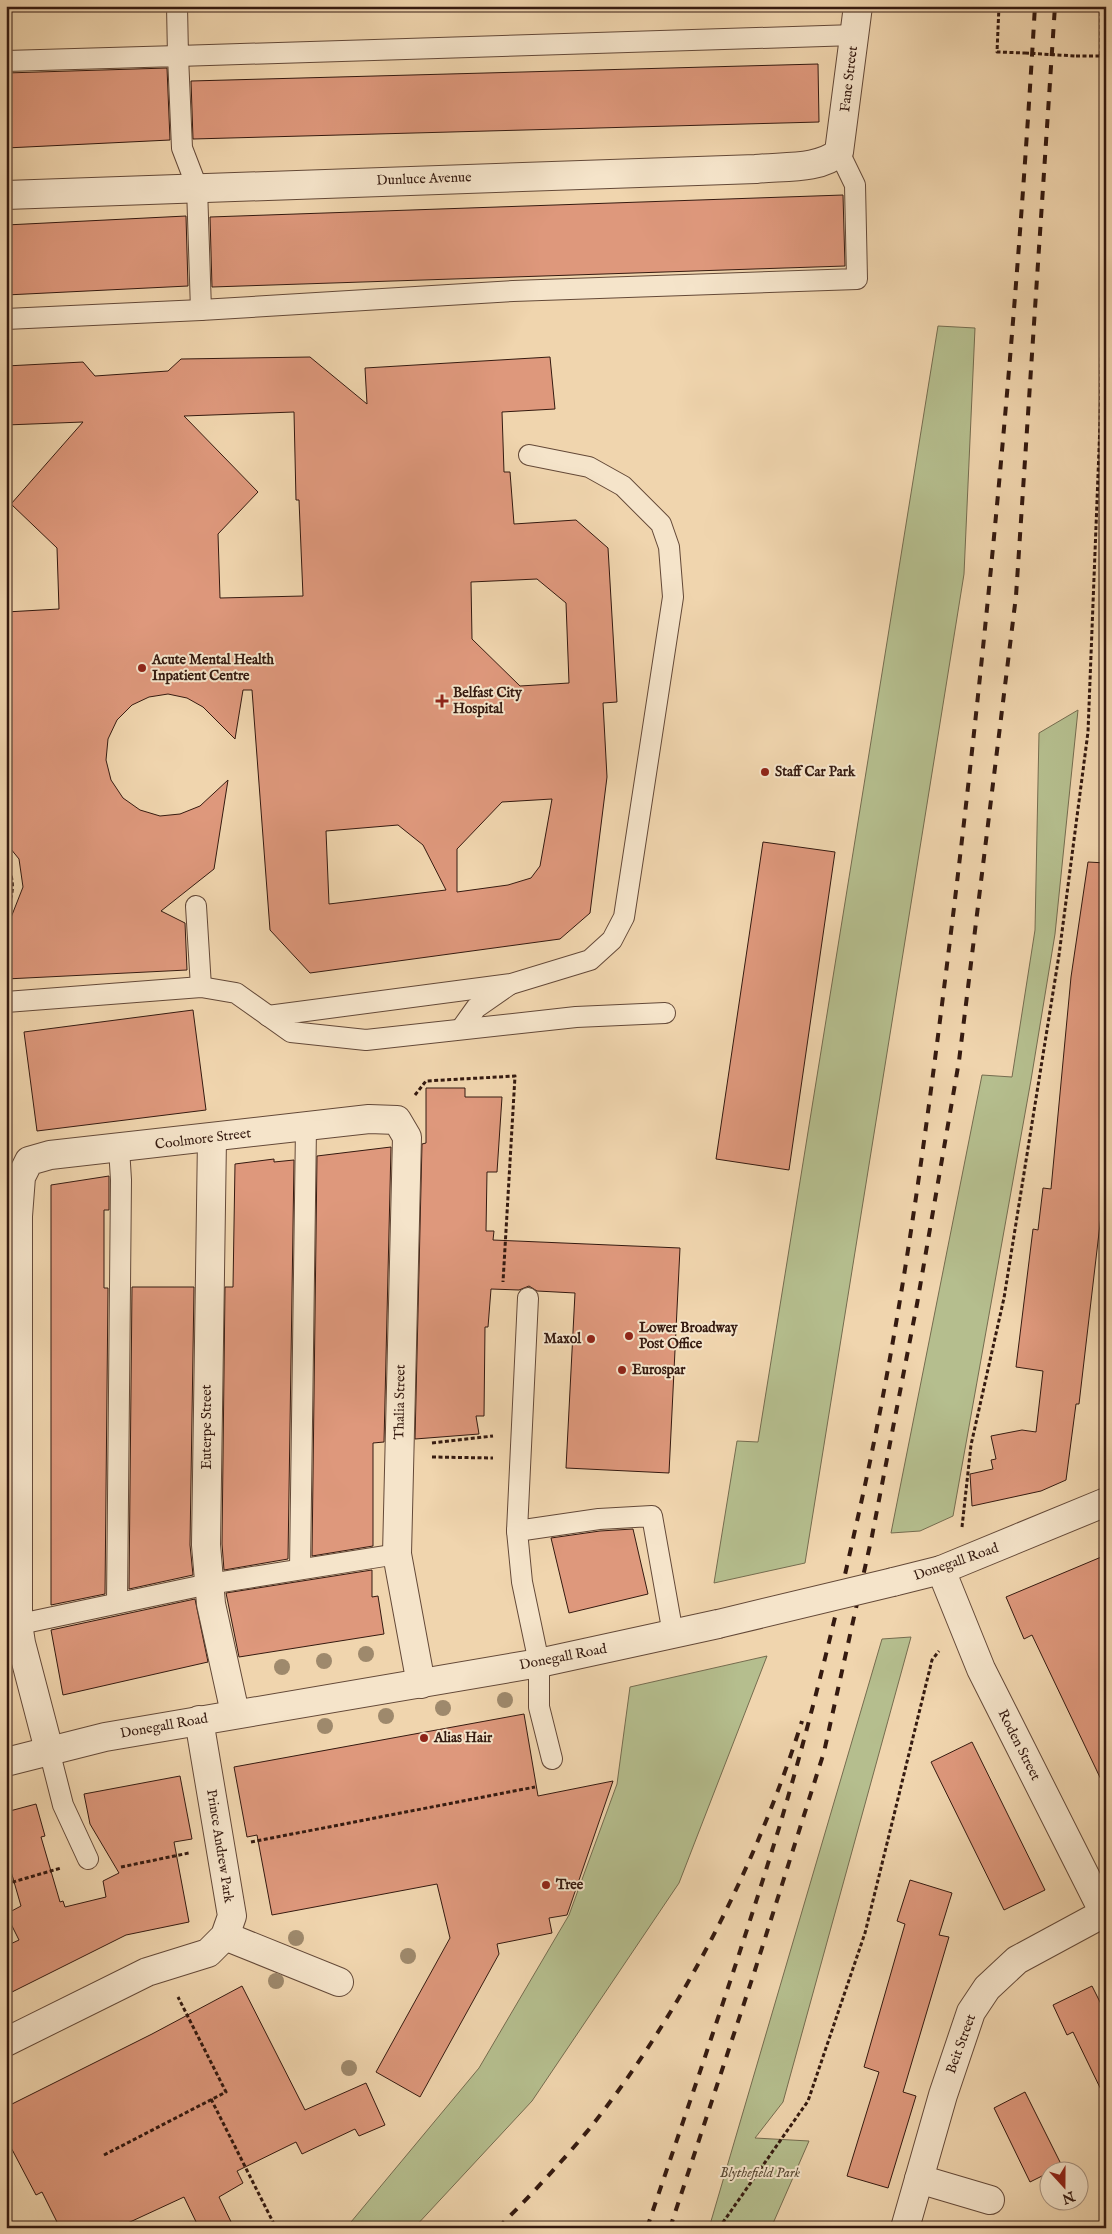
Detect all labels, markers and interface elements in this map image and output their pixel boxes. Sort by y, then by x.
street label: Fane Street [836,45,862,113]
street label: Dunluce Avenue [376,168,472,190]
place label: Acute Mental Health Inpatient Centre [151,651,275,685]
marker: Acute Mental Health Inpatient Centre [136,662,148,674]
place label: Belfast City Hospital [453,684,523,718]
marker: Belfast City Hospital [435,694,449,708]
place label: Staff Car Park [775,763,856,781]
marker: Staff Car Park [759,766,771,778]
street label: Coolmore Street [154,1124,252,1154]
place label: Lower Broadway Post Office [639,1319,739,1353]
place label: Maxol [544,1330,582,1348]
marker: Lower Broadway Post Office [623,1330,635,1342]
marker: Maxol [585,1333,597,1345]
place label: Eurospar [632,1361,686,1379]
street label: Thalia Street [390,1364,410,1440]
marker: Eurospar [616,1364,628,1376]
street label: Euterpe Street [198,1384,216,1470]
street label: Donegall Road [911,1539,1001,1585]
street label: Donegall Road [518,1640,609,1674]
street label: Roden Street [993,1706,1045,1784]
street label: Donegall Road [119,1709,210,1743]
place label: Alias Hair [433,1729,493,1747]
marker: Alias Hair [418,1732,430,1744]
street label: Prince Andrew Park [202,1788,238,1905]
place label: Tree [555,1876,584,1894]
marker: Tree [540,1879,552,1891]
street label: Beit Street [942,2012,980,2076]
north arrow [1040,2162,1090,2212]
park label: Blythefield Park [720,2164,801,2182]
text: N [1059,2186,1078,2208]

